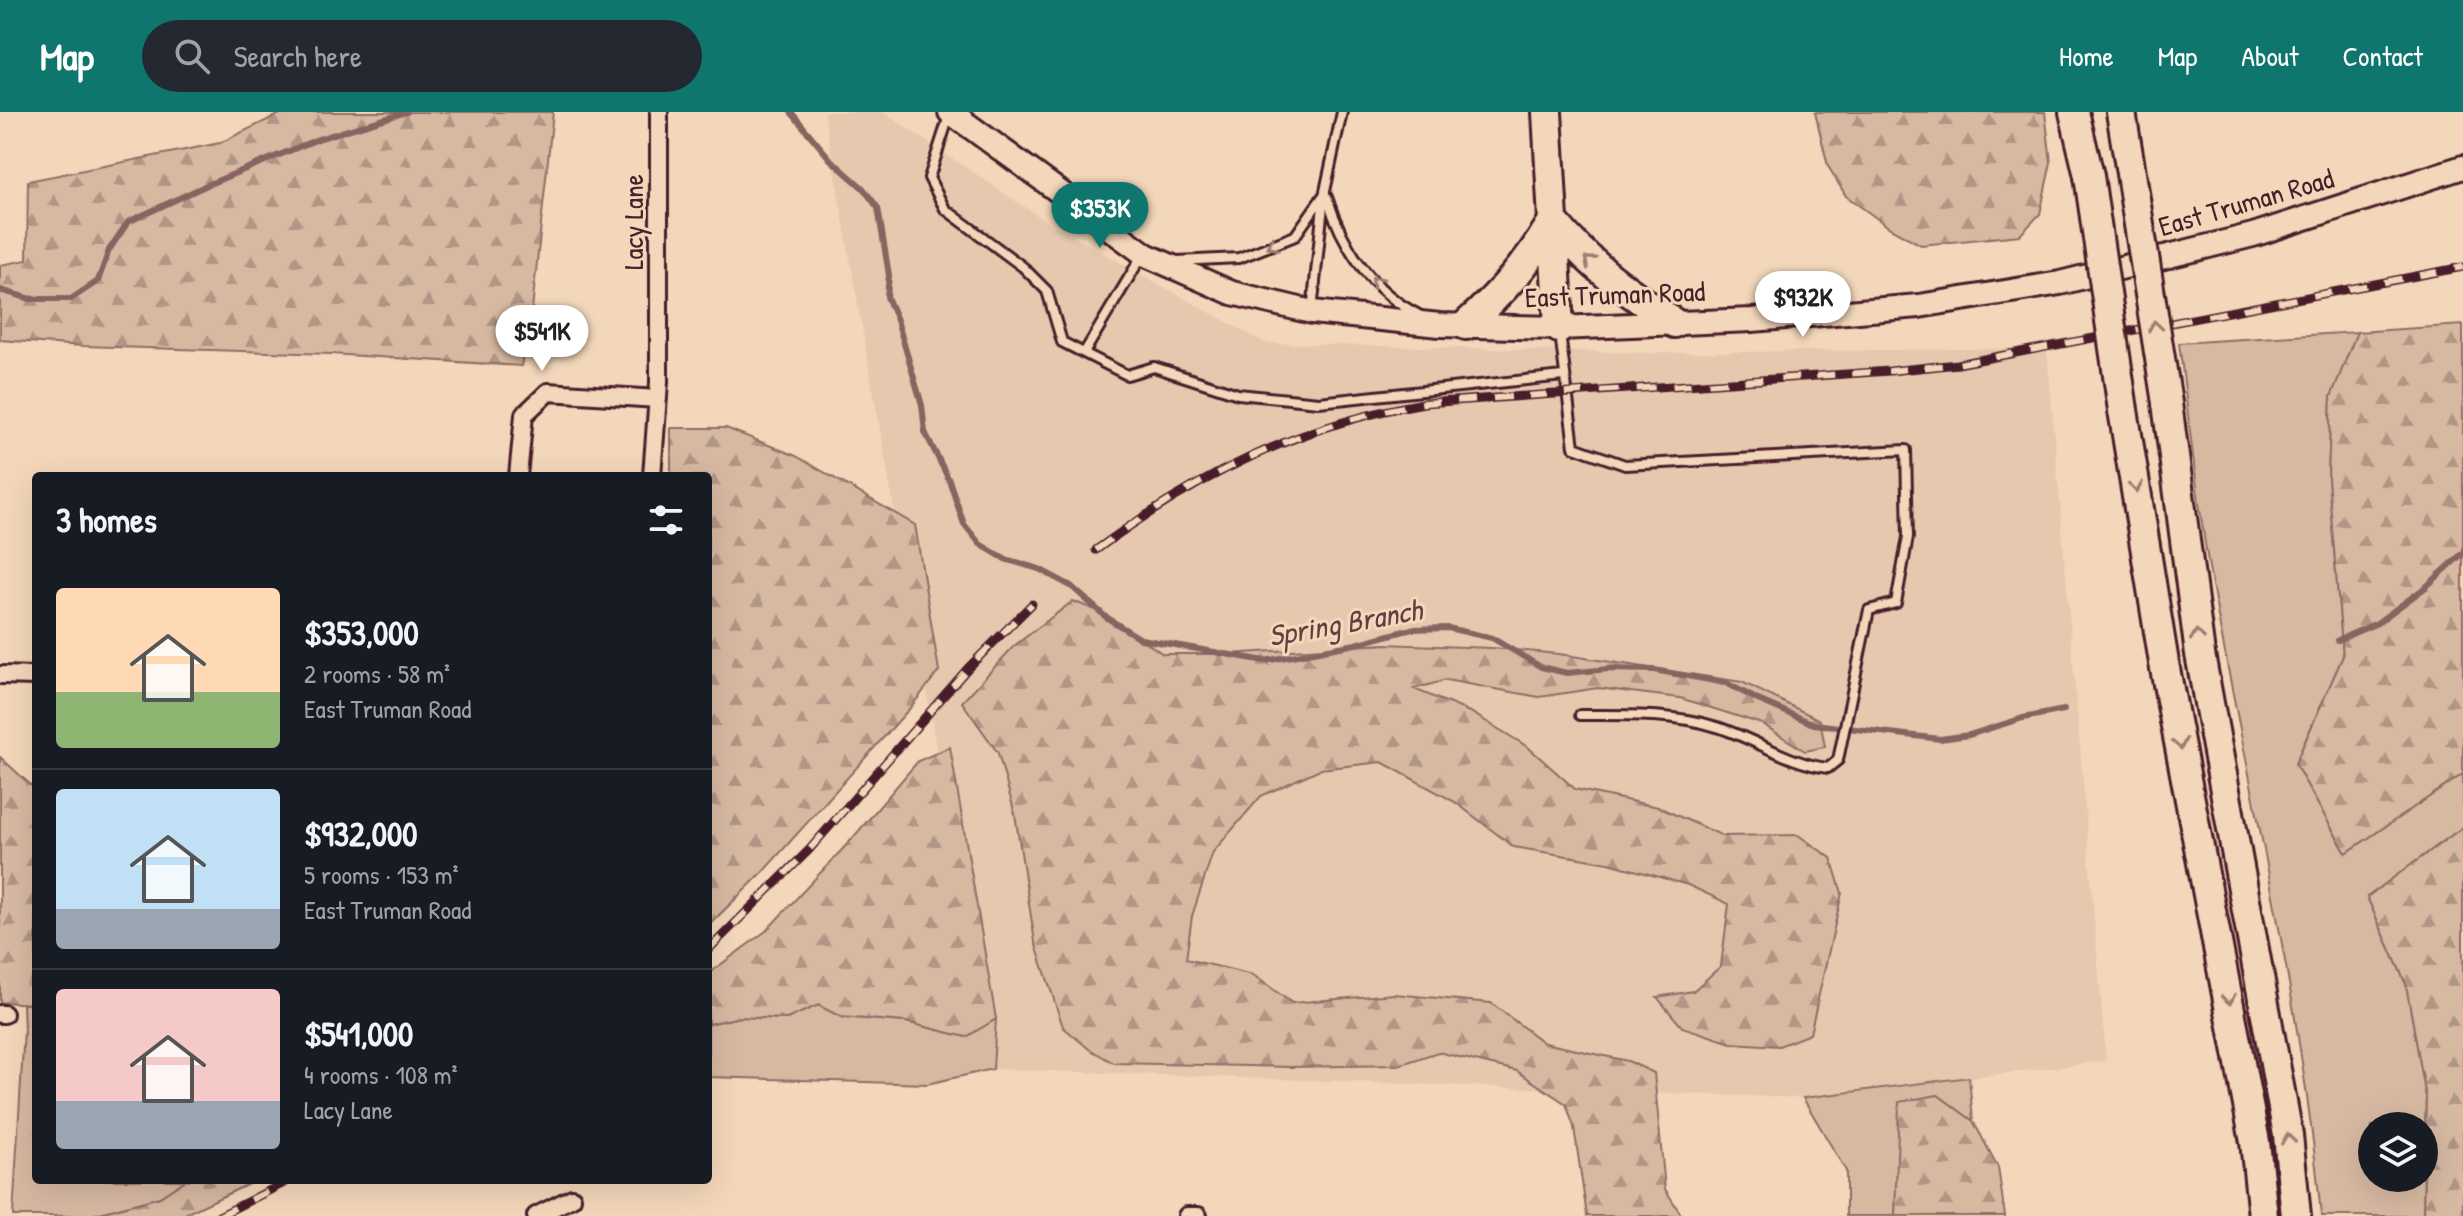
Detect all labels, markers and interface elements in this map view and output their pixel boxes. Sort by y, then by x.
search box [142,20,702,92]
text: Map [40,30,94,82]
icon: search [170,34,214,78]
text: Search here [234,36,362,76]
text: Home [2059,37,2114,75]
text: Map [2158,37,2197,75]
text: About [2241,37,2299,75]
text: Contact [2343,37,2423,75]
street label: East Truman Road [2154,159,2338,245]
street label: Lacy Lane [614,174,652,270]
pin: $353K [1044,182,1156,250]
text: $353K [1069,190,1131,225]
one-way arrow [1266,235,1280,252]
one-way arrow [1583,256,1598,271]
pin: $932K [1747,271,1859,339]
street label: East Truman Road [1524,272,1706,316]
one-way arrow [1371,276,1385,290]
text: $932K [1773,279,1833,314]
pin: $541K [486,305,598,373]
text: $541K [514,313,570,348]
one-way arrow [2147,319,2164,333]
one-way arrow [2126,481,2143,494]
text: 3 homes [56,497,157,543]
icon: filters [644,498,688,542]
water label: Spring Branch [1265,588,1427,656]
text: $353,000 [304,610,419,656]
icon: home [120,620,216,716]
one-way arrow [2189,628,2206,641]
text: 2 rooms · 58 m² [304,656,450,691]
text: East Truman Road [304,691,471,726]
one-way arrow [2171,736,2188,750]
text: $932,000 [304,811,417,857]
icon: home [120,821,216,917]
text: 5 rooms · 153 m² [304,857,459,892]
text: East Truman Road [304,892,471,927]
one-way arrow [2219,992,2236,1006]
text: $541,000 [304,1011,413,1057]
icon: home [120,1021,216,1117]
text: 4 rooms · 108 m² [304,1057,458,1092]
text: Lacy Lane [304,1092,393,1127]
map controls [2358,1112,2438,1192]
button: layers [2358,1112,2438,1192]
one-way arrow [2279,1132,2296,1145]

